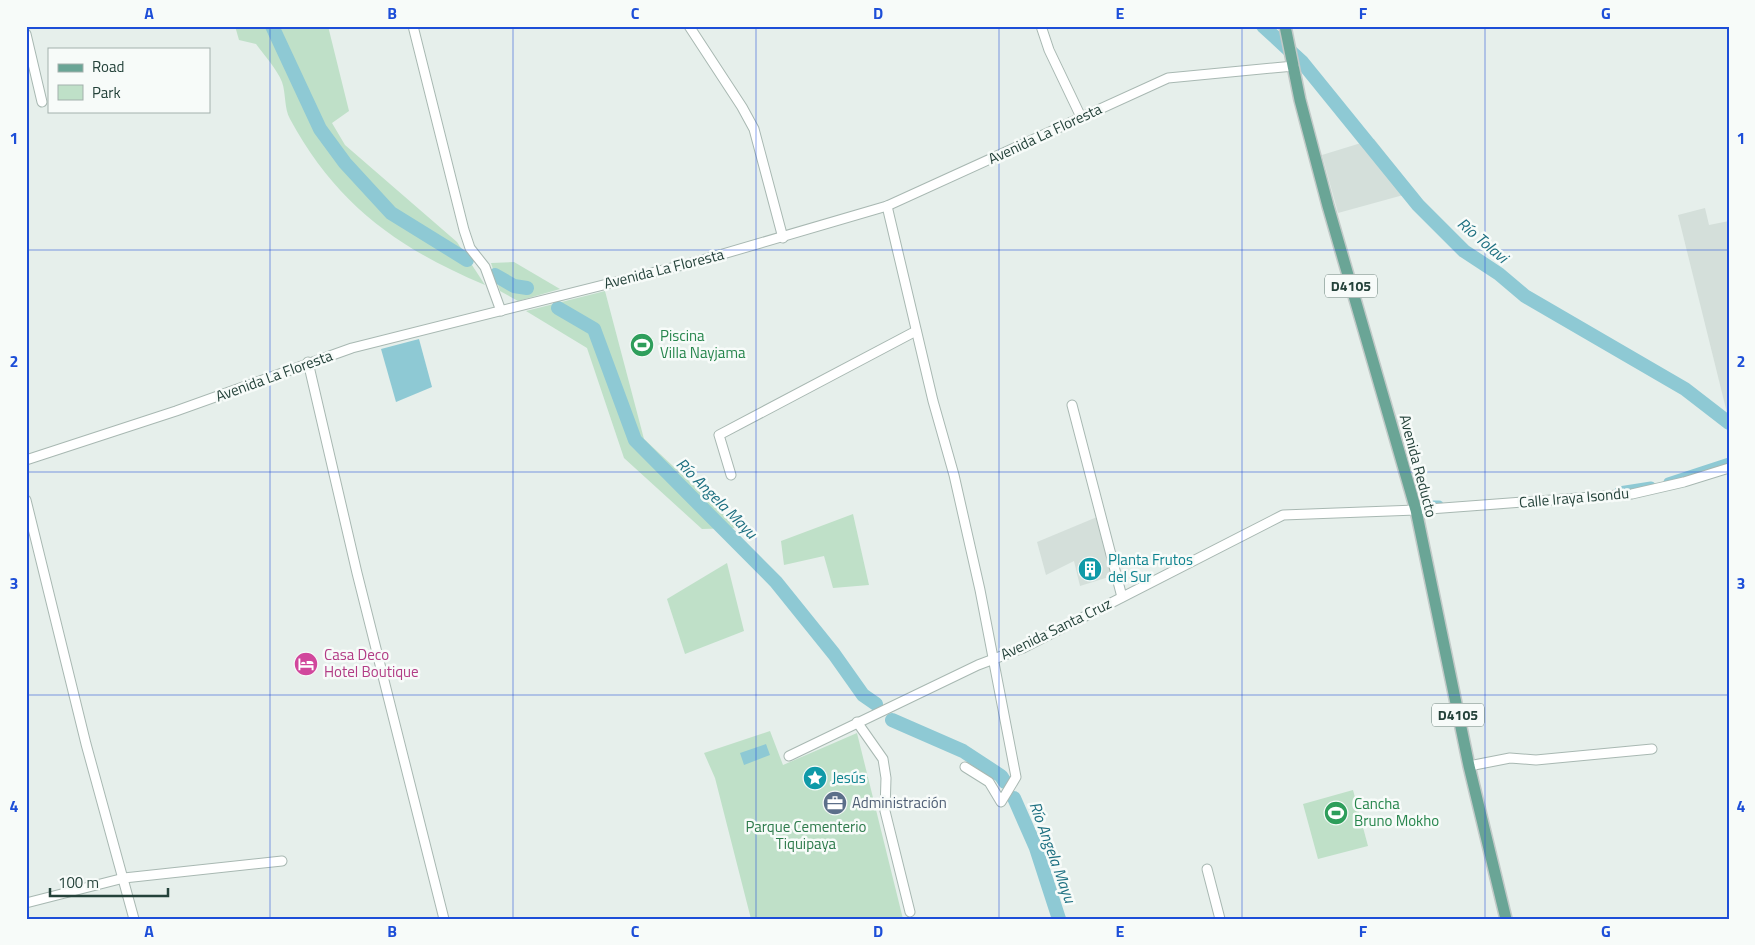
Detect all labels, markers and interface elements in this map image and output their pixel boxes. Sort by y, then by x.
text: A [144,1,154,25]
text: B [387,1,397,25]
text: C [631,1,640,25]
text: D [873,1,883,25]
text: E [1116,1,1125,25]
text: F [1359,1,1368,25]
text: G [1601,1,1611,25]
legend [48,48,210,112]
text: Road [92,55,124,78]
text: Park [92,81,121,104]
street label: Avenida La Floresta [984,97,1106,170]
text: 1 [10,126,18,150]
text: 1 [1737,126,1745,150]
water label: Río Tolavi [1452,212,1515,270]
street label: Avenida La Floresta [601,242,727,295]
road number: D4105 [1325,274,1377,298]
place label: Piscina Villa Nayjama [660,324,746,364]
sports icon: Piscina Villa Nayjama [629,332,655,358]
street label: Avenida La Floresta [212,344,336,407]
text: 2 [10,349,18,373]
text: 2 [1737,349,1745,373]
street label: Avenida Reducto [1394,412,1443,520]
water label: Río Angela Mayu [671,452,764,545]
street label: Calle Iraya Isondu [1518,481,1630,514]
place label: Planta Frutos del Sur [1108,548,1193,588]
building icon: Planta Frutos del Sur [1077,556,1103,582]
text: 3 [10,571,18,595]
text: 3 [1737,571,1745,595]
street label: Avenida Santa Cruz [996,592,1115,665]
place label: Casa Deco Hotel Boutique [324,643,419,683]
hotel icon: Casa Deco Hotel Boutique [293,651,319,677]
road number: D4105 [1432,704,1484,726]
place icon: Jesús [802,765,828,791]
place label: Jesús [832,766,866,789]
office icon: Administración [822,790,848,816]
place label: Administración [852,791,947,814]
place label: Cancha Bruno Mokho [1354,792,1439,832]
text: 4 [10,794,19,818]
text: 4 [1737,794,1746,818]
water label: Río Angela Mayu [1024,798,1083,907]
sports icon: Cancha Bruno Mokho [1323,800,1349,826]
park label: Parque Cementerio Tiquipaya [745,815,867,855]
scale bar [50,865,168,897]
text: 100 m [58,871,99,894]
text: A [144,919,154,943]
text: B [387,919,397,943]
text: C [631,919,640,943]
text: D [873,919,883,943]
text: E [1116,919,1125,943]
text: F [1359,919,1368,943]
text: G [1601,919,1611,943]

